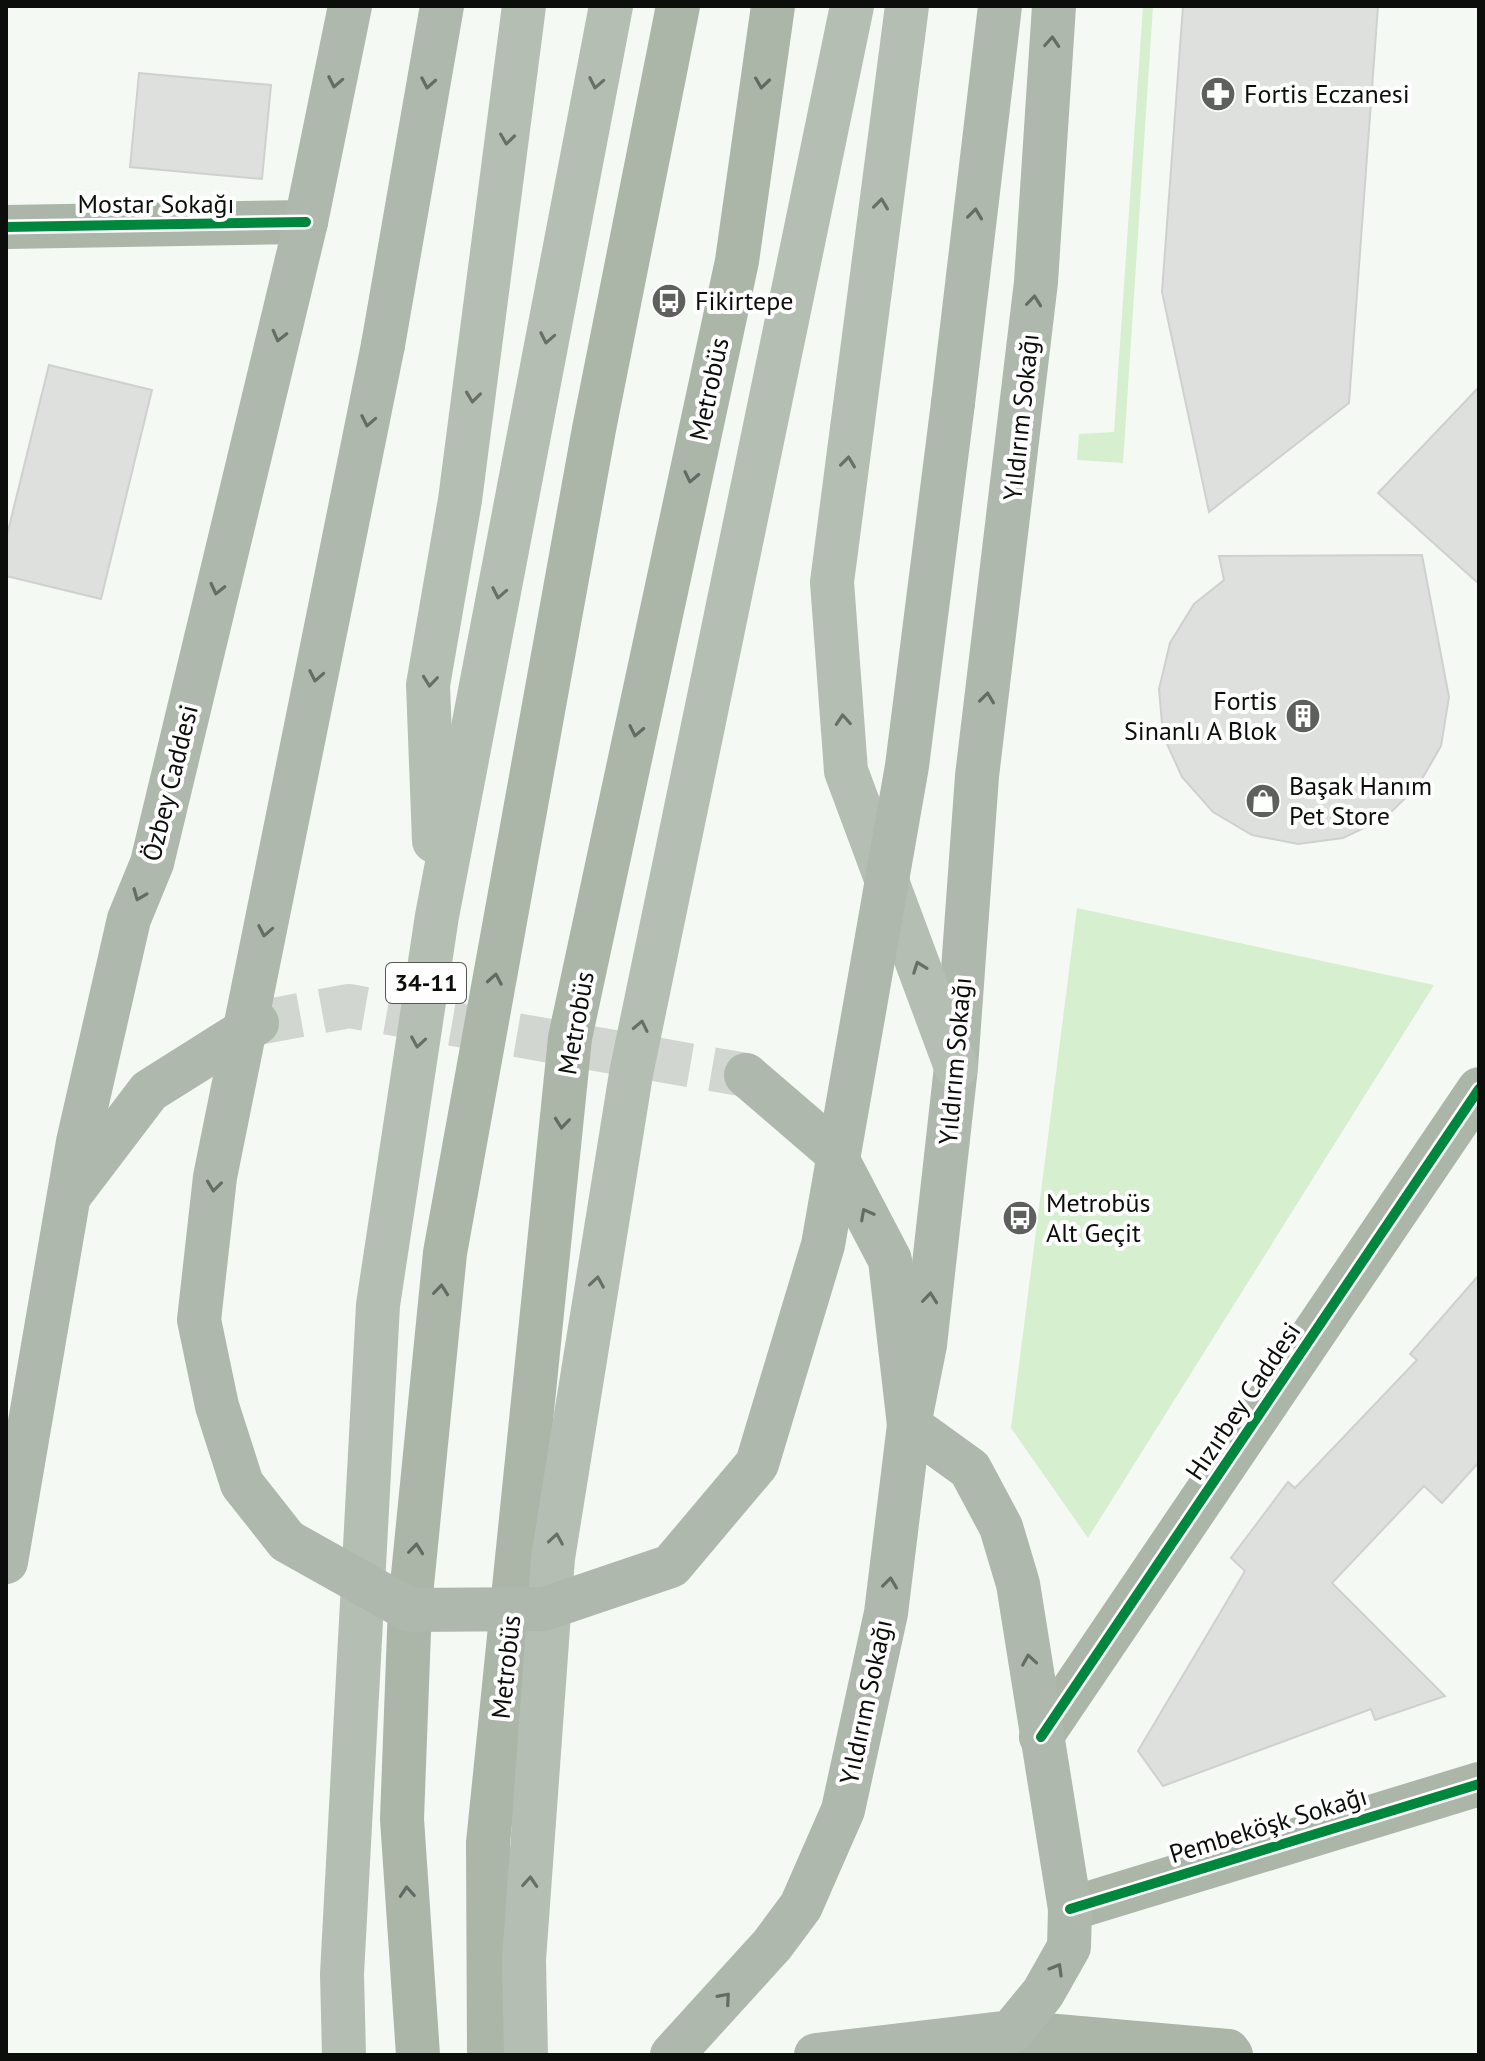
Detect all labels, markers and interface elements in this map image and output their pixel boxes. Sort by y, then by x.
one-way arrow [1043,35,1060,48]
one-way arrow [327,75,344,89]
pharmacy icon: Fortis Eczanesi [1199,75,1237,113]
one-way arrow [421,76,438,90]
one-way arrow [589,76,606,89]
one-way arrow [754,76,771,90]
place label: Fortis Eczanesi [1244,77,1410,110]
one-way arrow [499,132,516,146]
street label: Mostar Sokağı [78,187,234,220]
one-way arrow [873,197,890,210]
one-way arrow [966,207,983,221]
bus stop icon: Fikirtepe [650,282,688,320]
place label: Fikirtepe [695,284,793,317]
one-way arrow [1025,294,1042,307]
one-way arrow [271,329,288,343]
one-way arrow [540,331,557,345]
street label: Yıldırım Sokağı [995,332,1046,502]
street label: Metrobüs [682,334,736,443]
one-way arrow [465,390,482,404]
one-way arrow [360,414,377,427]
one-way arrow [839,455,856,469]
one-way arrow [683,469,700,483]
one-way arrow [209,581,226,595]
one-way arrow [491,587,508,600]
one-way arrow [309,669,326,683]
one-way arrow [421,675,438,688]
place label: Fortis Sinanlı A Blok [1124,684,1278,747]
one-way arrow [978,691,995,705]
building icon: Fortis Sinanlı A Blok [1284,697,1322,735]
street label: Özbey Caddesi [134,701,205,865]
one-way arrow [835,714,852,727]
one-way arrow [628,724,645,737]
place label: Başak Hanım Pet Store [1289,769,1432,832]
shop icon: Başak Hanım Pet Store [1244,782,1282,820]
one-way arrow [132,887,148,901]
one-way arrow [257,923,274,937]
one-way arrow [912,961,929,975]
road number: 34-11 [386,963,466,1003]
street label: Metrobüs [550,969,601,1077]
one-way arrow [485,972,502,985]
street label: Yıldırım Sokağı [931,976,978,1146]
one-way arrow [632,1020,649,1033]
one-way arrow [410,1035,427,1049]
one-way arrow [553,1117,570,1130]
one-way arrow [206,1179,223,1193]
place label: Metrobüs Alt Geçit [1046,1186,1150,1249]
bus stop icon: Metrobüs Alt Geçit [1001,1199,1039,1237]
one-way arrow [861,1208,876,1222]
one-way arrow [588,1276,605,1289]
one-way arrow [433,1283,450,1296]
one-way arrow [921,1291,938,1305]
street label: Hızırbey Caddesi [1178,1316,1307,1486]
one-way arrow [547,1532,564,1546]
one-way arrow [407,1542,424,1555]
one-way arrow [881,1576,898,1589]
street label: Metrobüs [484,1613,527,1721]
street label: Yıldırım Sokağı [832,1616,899,1787]
one-way arrow [1021,1653,1038,1667]
street label: Pembeköşk Sokağı [1165,1779,1371,1870]
one-way arrow [521,1875,538,1888]
one-way arrow [399,1885,416,1898]
one-way arrow [1047,1963,1063,1978]
one-way arrow [716,1992,730,2007]

